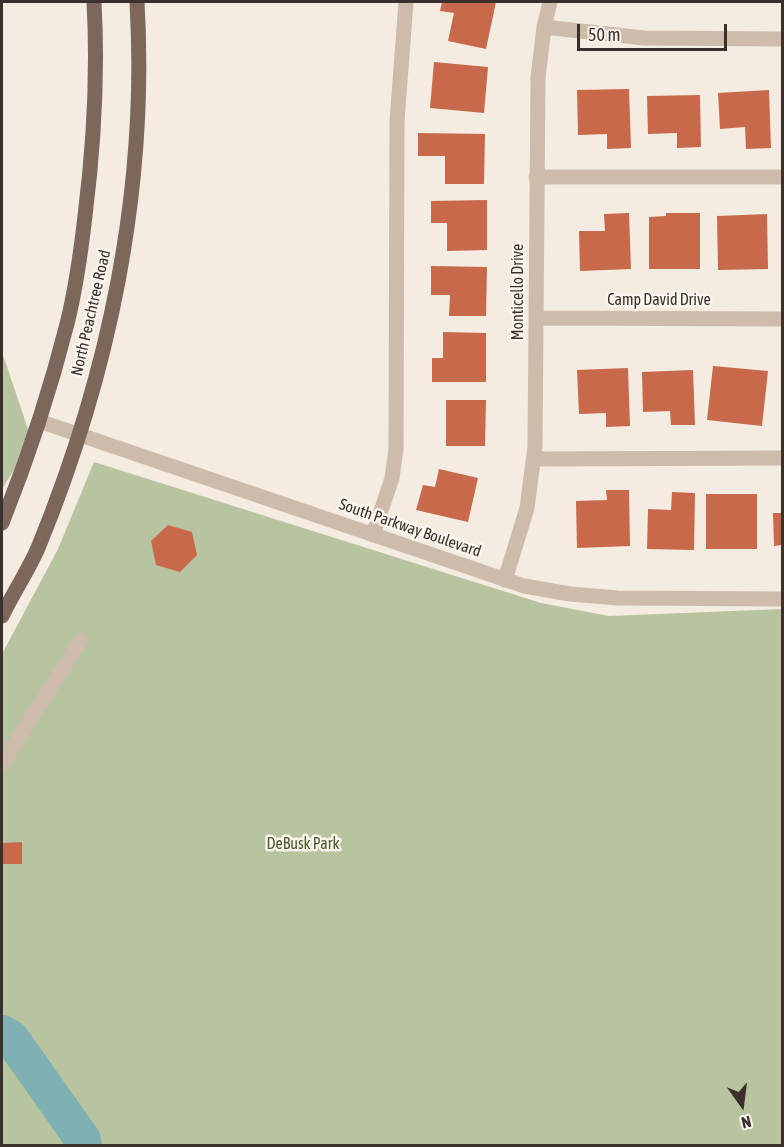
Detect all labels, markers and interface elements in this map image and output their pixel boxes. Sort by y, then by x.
scale bar [580,12,730,50]
text: 50 m [588,24,620,45]
street label: Monticello Drive [508,244,528,340]
street label: North Peachtree Road [67,248,115,378]
street label: Camp David Drive [607,290,711,310]
street label: South Parkway Boulevard [336,495,484,561]
park label: DeBusk Park [266,834,340,854]
north arrow [712,1075,772,1135]
text: N [740,1113,753,1132]

